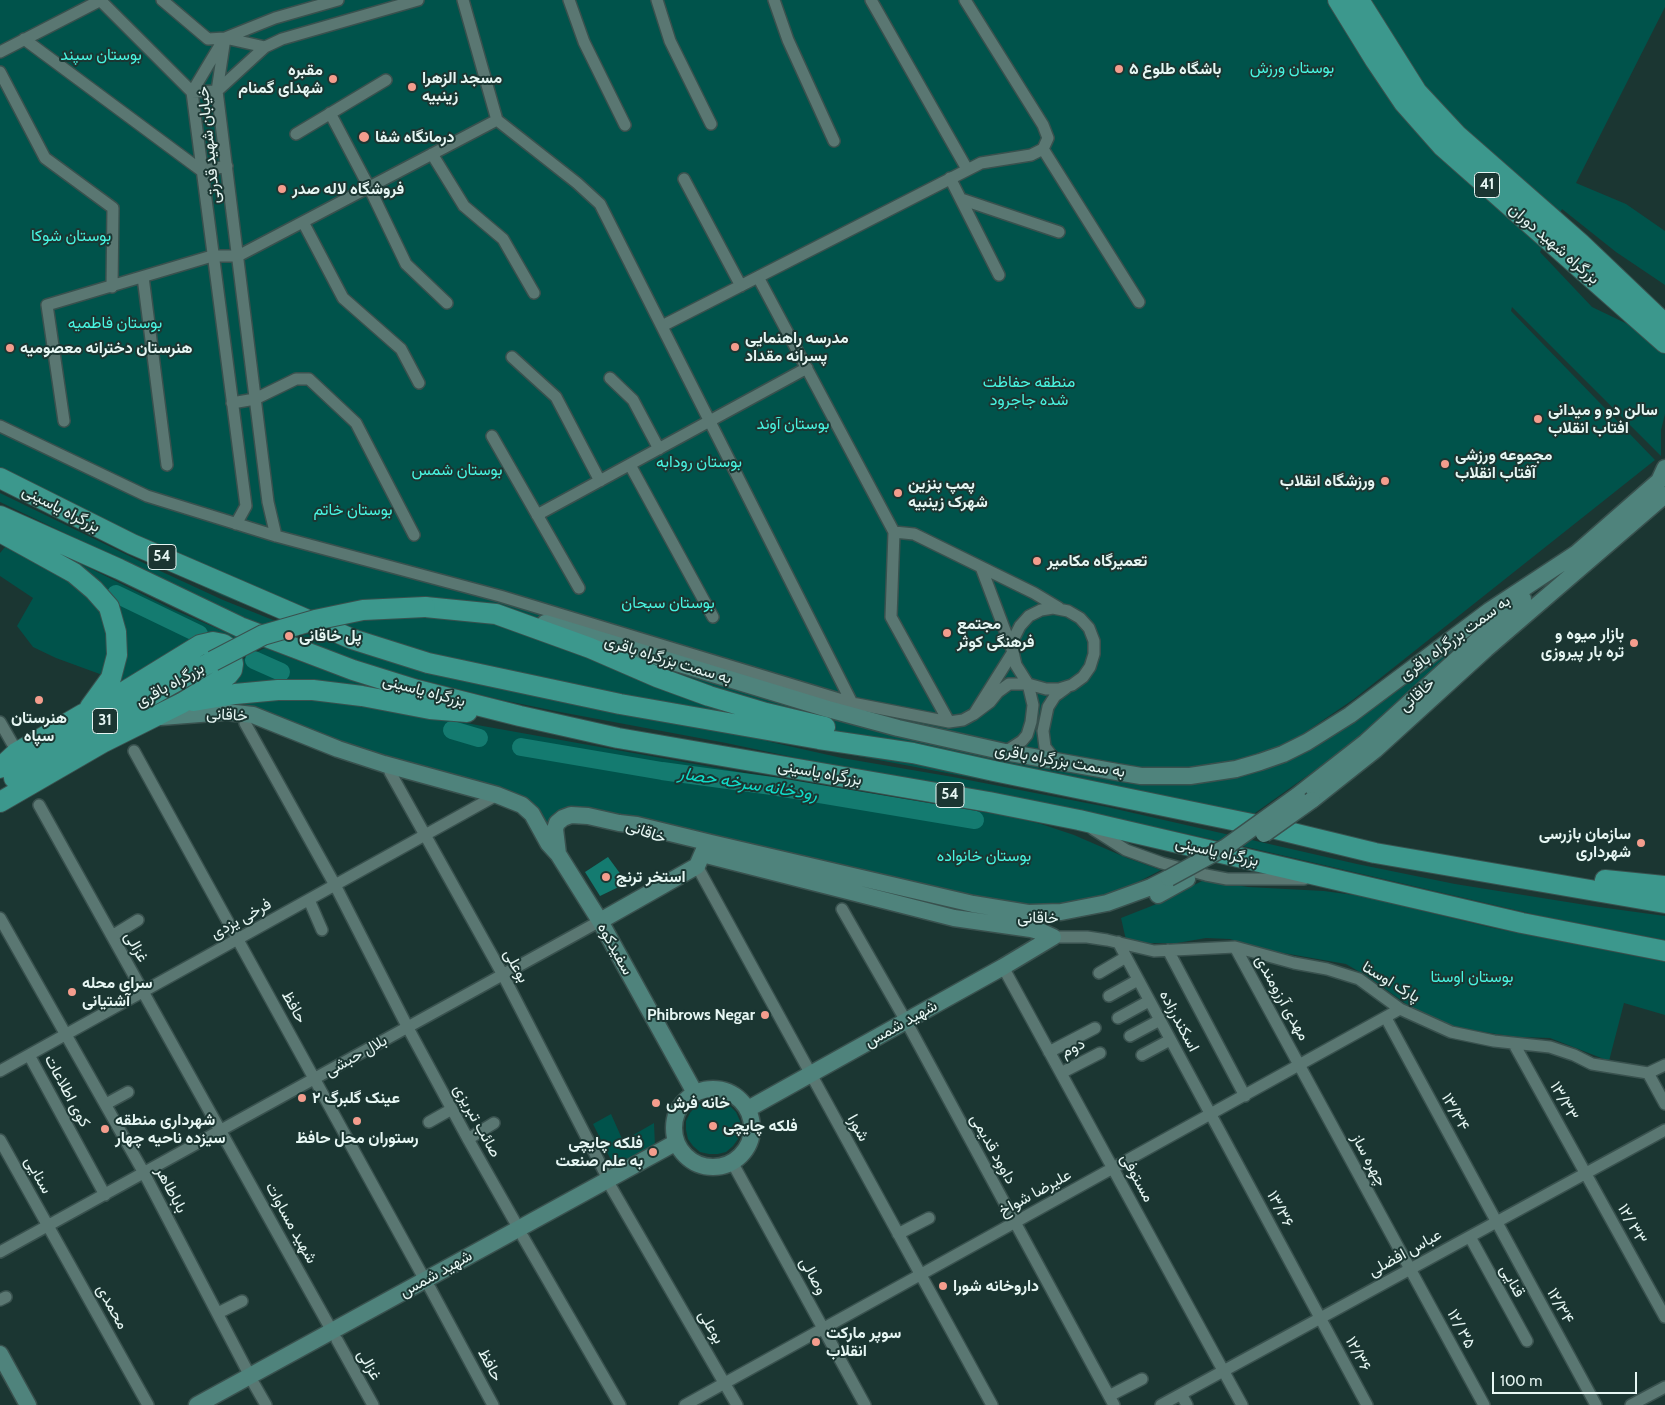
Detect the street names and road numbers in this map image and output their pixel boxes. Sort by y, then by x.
street label: خیابان شهید قدرتی [193,85,225,205]
road number: 41 [1474,172,1500,198]
street label: بزرگراه شهید دوران [1505,199,1603,289]
street label: بزرگراه یاسینی [19,481,103,537]
road number: 54 [148,544,176,570]
street label: به سمت بزرگراه باقری [1396,591,1514,685]
street label: به سمت بزرگراه باقری [602,631,734,689]
street label: بزرگراه باقری [132,658,208,712]
street label: بزرگراه یاسینی [380,671,468,711]
street label: خاقانی [1395,674,1439,716]
street label: خاقانی [206,704,248,726]
road number: 31 [92,708,118,734]
street label: به سمت بزرگراه باقری [993,740,1127,782]
street label: بزرگراه یاسینی [776,756,864,790]
road number: 54 [936,782,964,808]
street label: خاقانی [623,816,669,848]
street label: بزرگراه یاسینی [1173,833,1261,871]
street label: فرخی یزدی [207,895,275,943]
street label: خاقانی [1017,908,1059,928]
street label: سفیدکوه [593,920,637,978]
street label: غزالی [120,928,152,966]
street label: بوعلی [499,946,533,986]
street label: مهدی آرزومندی [1251,952,1313,1044]
street label: پارک اوستا [1358,957,1424,1007]
street label: حافظ [277,987,311,1027]
street label: اسکندرزاده [1155,987,1203,1055]
street label: شهید شمس [861,996,941,1052]
street label: بلال حبشی [321,1031,391,1081]
street label: دوم [1058,1034,1088,1062]
street label: کوی اطلاعات [40,1051,94,1131]
street label: ۱۳/۳۳ [1546,1078,1582,1124]
street label: صائب تبریزی [449,1081,505,1161]
street label: ۱۳/۳۴ [1437,1090,1473,1134]
street label: داوود قدیمی [966,1110,1020,1188]
street label: شورا [843,1111,873,1145]
street label: چهره ساز [1347,1130,1391,1190]
street label: مستوفی [1116,1150,1158,1206]
street label: سنایی [20,1153,56,1197]
street label: باباطاهر [151,1164,191,1216]
street label: علیرضا شواخ [995,1165,1075,1221]
street label: شهید مساوات [261,1179,321,1267]
street label: ۱۳/۳۶ [1262,1187,1298,1231]
street label: ۱۲/ ۳۳ [1613,1201,1651,1247]
street label: عباس افضلی [1365,1225,1445,1281]
street label: شهید شمس [396,1246,476,1302]
street label: وصالی [795,1254,831,1298]
street label: قنایی [1495,1261,1529,1301]
street label: محمدی [92,1281,132,1333]
street label: ۱۲/۳۴ [1542,1285,1578,1327]
street label: ۱۲/ ۳۵ [1443,1306,1479,1352]
street label: بوعلی [694,1307,728,1347]
street label: ۱۲/۳۶ [1341,1333,1375,1375]
street label: حافظ [473,1345,507,1385]
street label: غزالی [353,1346,385,1384]

